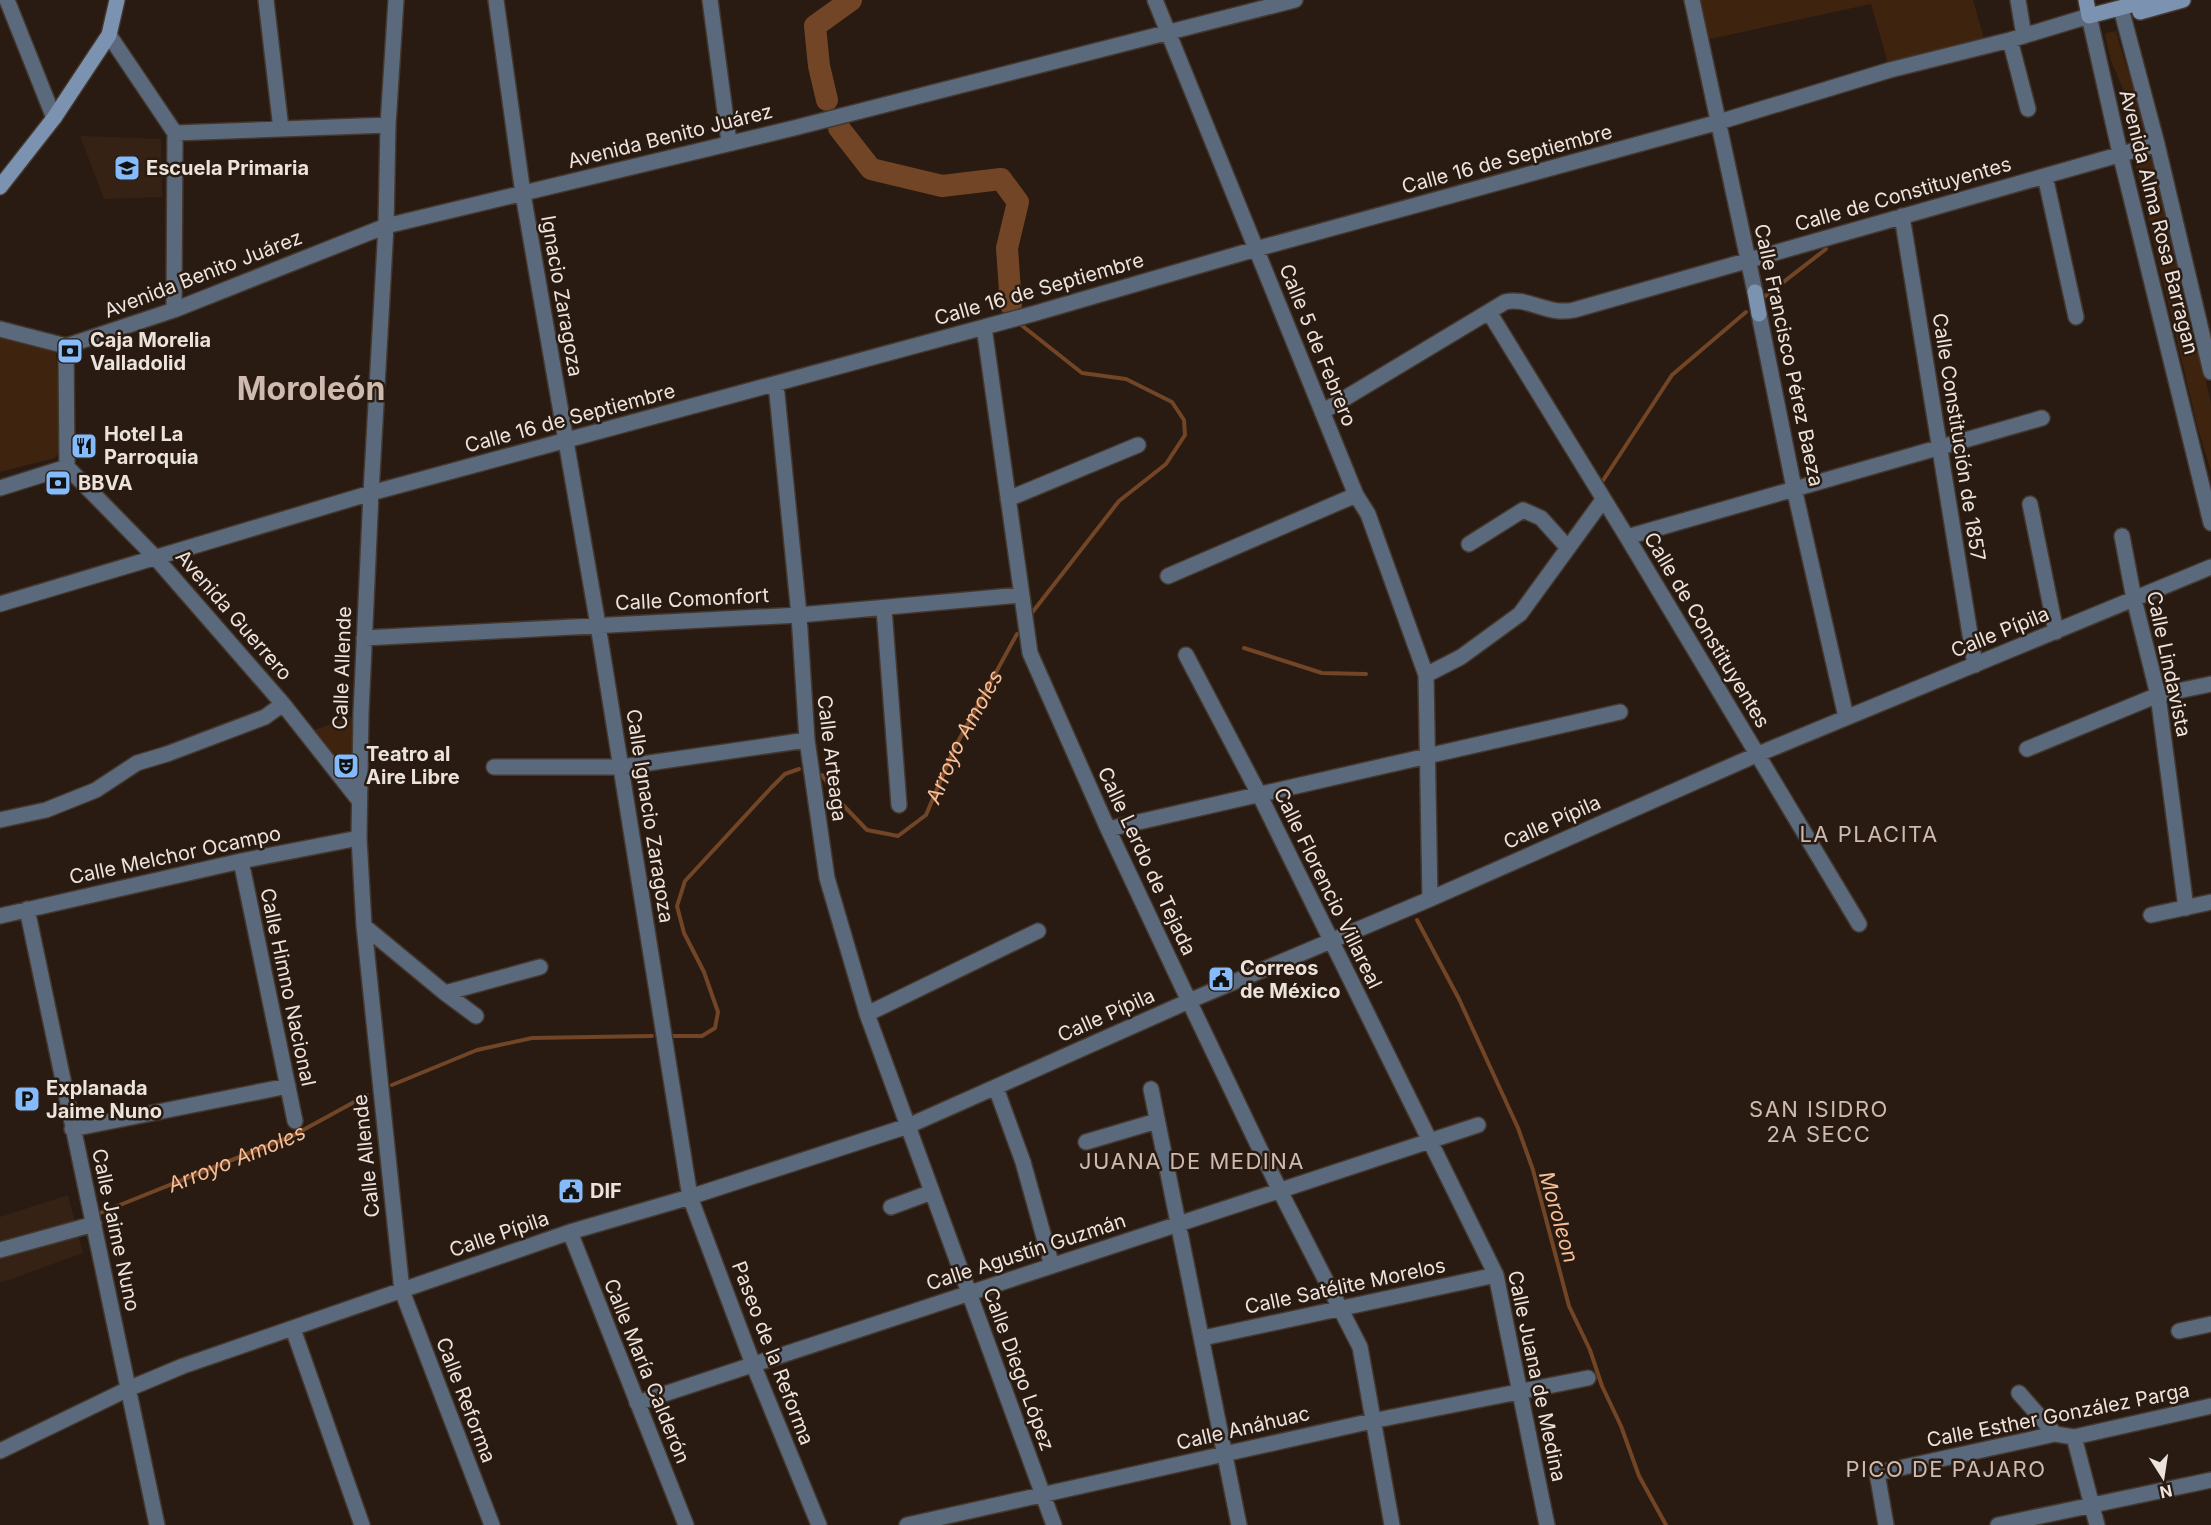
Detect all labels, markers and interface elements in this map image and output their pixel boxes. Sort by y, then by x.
street label: Avenida Alma Rosa Barragan [2114,87,2204,357]
street label: Avenida Benito Juárez [565,99,775,173]
street label: Calle 16 de Septiembre [1399,119,1615,199]
street label: Calle de Constituyentes [1792,152,2014,236]
school or university icon: Escuela Primaria [112,153,142,183]
place label: Escuela Primaria [146,156,309,180]
street label: Ignacio Zaragoza [536,213,588,379]
street label: Calle Francisco Pérez Baeza [1749,221,1829,489]
street label: Avenida Benito Juárez [101,225,305,323]
street label: Calle 16 de Septiembre [931,248,1147,330]
street label: Calle 5 de Febrero [1274,260,1362,430]
street label: Calle Constitución de 1857 [1928,311,1990,563]
place label: Caja Morelia Valladolid [90,328,211,375]
bank icon: Caja Morelia Valladolid [55,336,85,366]
district label: Moroleón [237,369,385,408]
street label: Calle 16 de Septiembre [462,378,678,458]
place label: Hotel La Parroquia [104,422,199,469]
restaurant icon: Hotel La Parroquia [69,431,99,461]
bank icon: BBVA [43,468,73,498]
place label: BBVA [78,471,133,495]
street label: Calle de Constituyentes [1639,528,1775,732]
street label: Avenida Guerrero [171,545,297,685]
street label: Calle Comonfort [615,583,770,615]
street label: Calle Lindavista [2142,589,2196,739]
street label: Calle Pípila [1947,601,2053,663]
street label: Calle Allende [328,606,356,730]
water label: Arroyo Amoles [920,665,1008,808]
street label: Calle Arteaga [812,693,852,823]
street label: Calle Ignacio Zaragoza [621,707,679,925]
place label: Teatro al Aire Libre [366,742,460,789]
theatre icon: Teatro al Aire Libre [331,751,361,781]
street label: Calle Lerdo de Tejada [1093,763,1201,959]
street label: Calle Florencio Villareal [1269,784,1387,992]
street label: Calle Pípila [1500,790,1604,854]
street label: Calle Melchor Ocampo [67,821,283,889]
district label: LA PLACITA [1799,821,1939,847]
street label: Calle Himno Nacional [255,886,321,1088]
place label: Correos de México [1240,956,1340,1003]
public building icon: Correos de México [1206,964,1236,994]
street label: Calle Pípila [1054,983,1158,1047]
place label: Explanada Jaime Nuno [46,1076,162,1123]
parking icon: Explanada Jaime Nuno [12,1084,42,1114]
street label: Calle Allende [348,1093,384,1219]
district label: SAN ISIDRO 2A SECC [1749,1096,1889,1147]
water label: Arroyo Amoles [163,1119,310,1197]
street label: Calle Jaime Nuno [87,1146,145,1314]
district label: JUANA DE MEDINA [1079,1148,1305,1174]
water label: Moroleon [1534,1168,1584,1266]
public building icon: DIF [556,1176,586,1206]
place label: DIF [590,1179,622,1203]
street label: Calle Pípila [446,1206,552,1262]
street label: Calle Agustín Guzmán [923,1208,1129,1296]
street label: Calle Satélite Morelos [1242,1253,1448,1319]
street label: Paseo de la Reforma [727,1258,819,1448]
street label: Calle Juana de Medina [1503,1268,1571,1484]
street label: Calle María Calderón [599,1275,695,1467]
street label: Calle Diego López [978,1284,1060,1454]
street label: Calle Reforma [431,1334,501,1466]
street label: Calle Esther González Parga [1925,1378,2191,1452]
street label: Calle Anáhuac [1174,1401,1312,1455]
north arrow [2133,1447,2193,1507]
district label: PICO DE PAJARO [1845,1456,2047,1482]
text: N [2158,1481,2174,1503]

